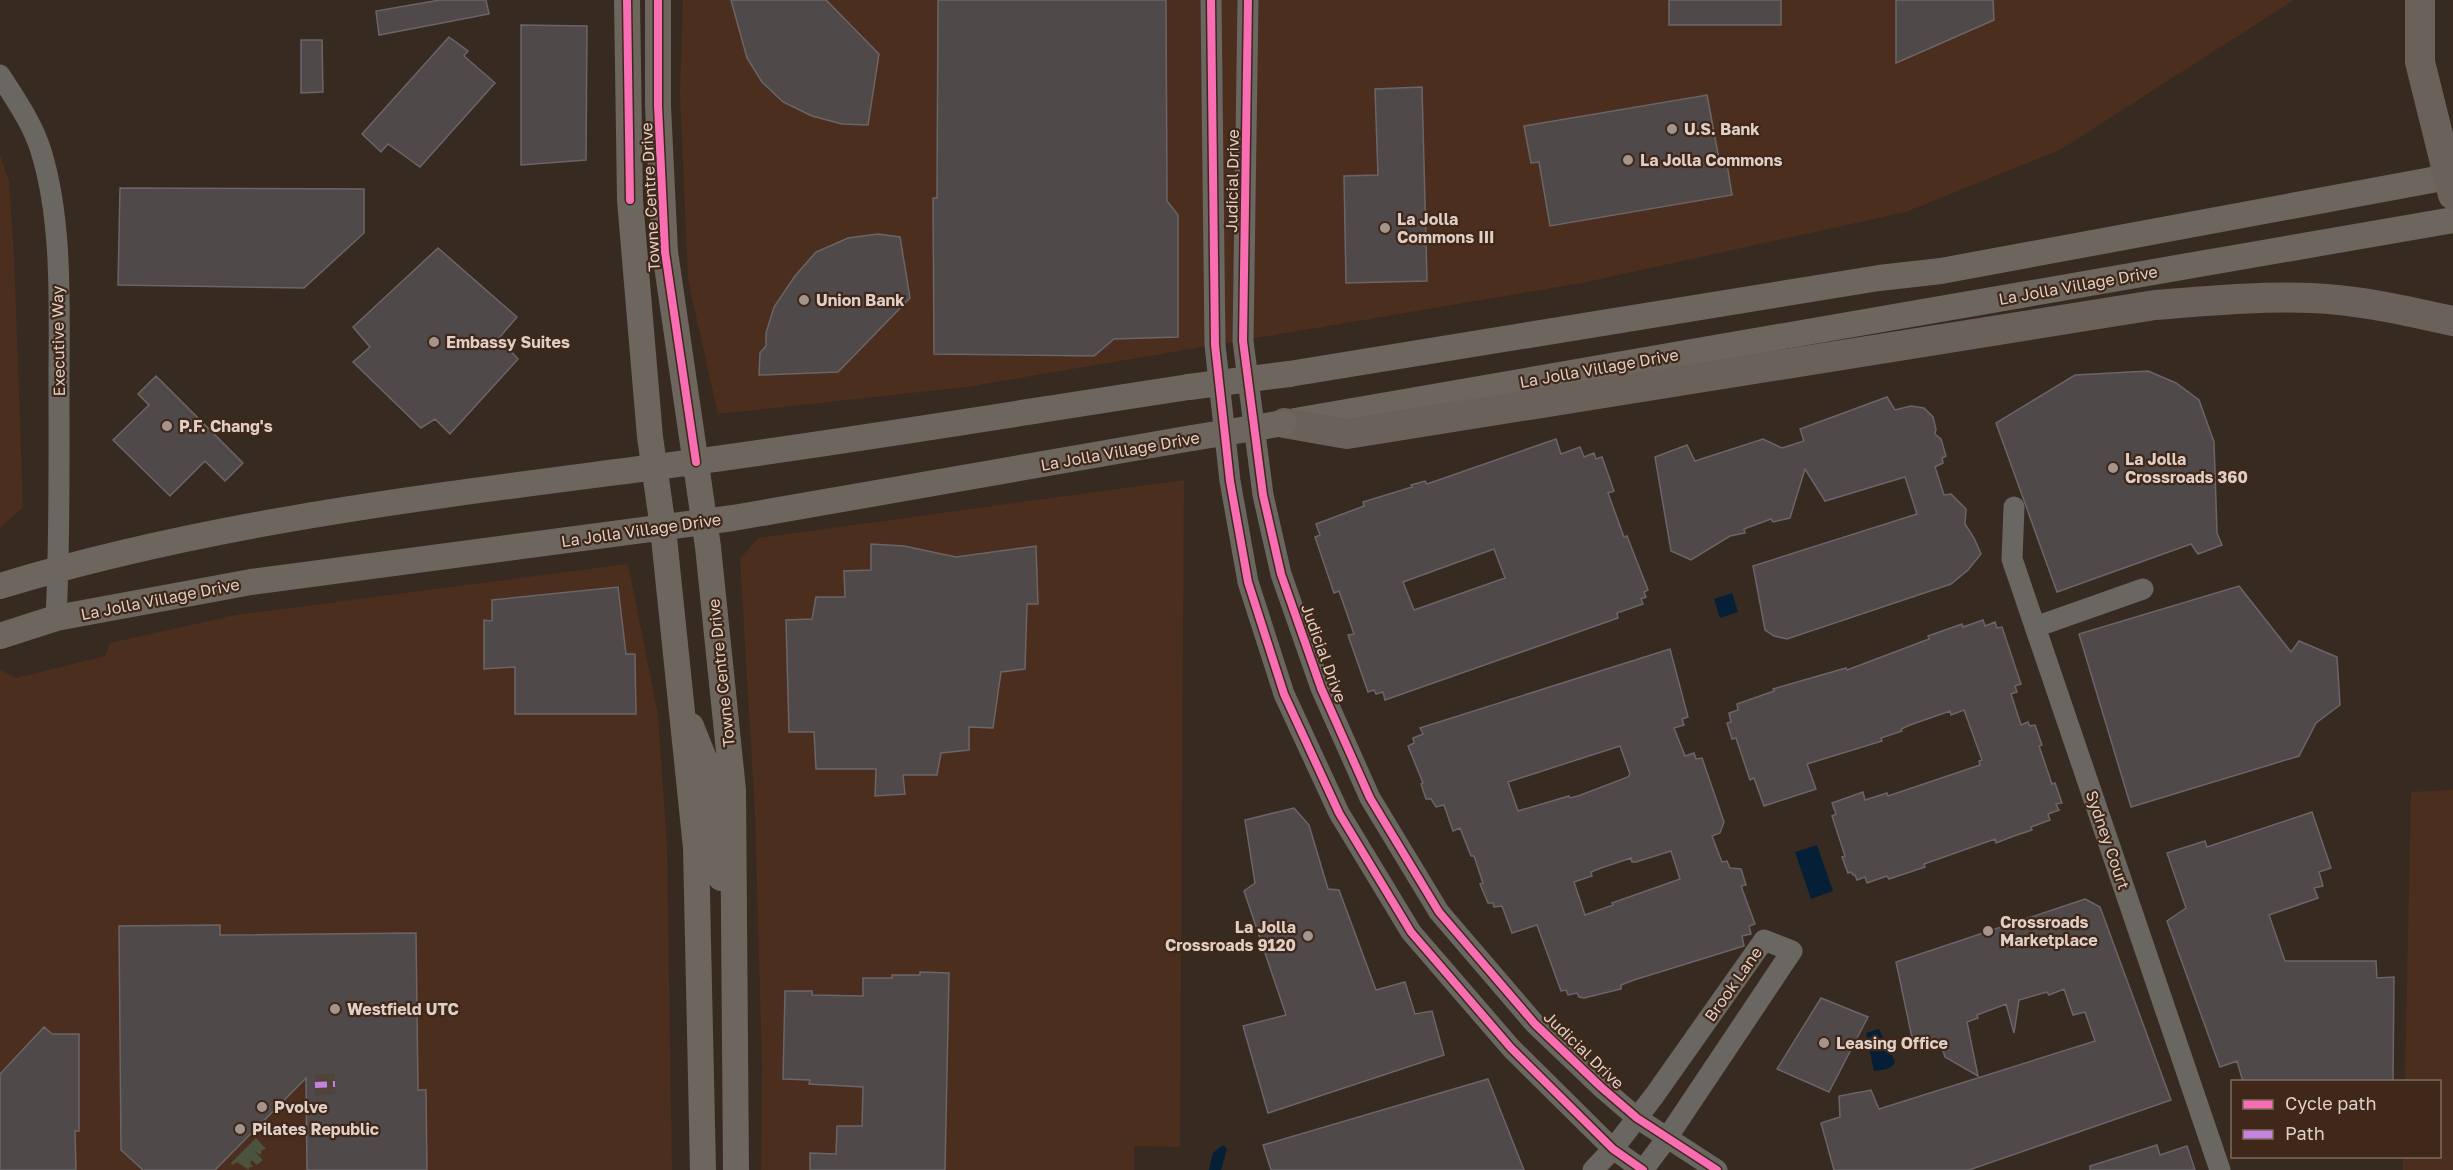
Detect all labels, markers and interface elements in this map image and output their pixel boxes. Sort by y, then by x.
place label: U.S. Bank [1684,119,1760,139]
street label: Towne Centre Drive [636,122,664,272]
marker: U.S. Bank [1665,122,1679,136]
street label: Judicial Drive [1221,129,1243,233]
place label: La Jolla Commons [1640,150,1783,170]
marker: La Jolla Commons [1621,153,1635,167]
place label: La Jolla Commons III [1397,209,1495,247]
marker: La Jolla Commons III [1378,221,1392,235]
street label: La Jolla Village Drive [1997,261,2159,309]
street label: Executive Way [47,285,69,397]
place label: Union Bank [816,290,905,310]
marker: Union Bank [797,293,811,307]
place label: Embassy Suites [446,332,570,352]
marker: Embassy Suites [427,335,441,349]
street label: La Jolla Village Drive [1518,344,1680,392]
place label: P.F. Chang's [179,416,273,436]
marker: P.F. Chang's [160,419,174,433]
street label: La Jolla Village Drive [1039,427,1201,475]
place label: La Jolla Crossroads 360 [2125,449,2248,487]
marker: La Jolla Crossroads 360 [2106,461,2120,475]
street label: La Jolla Village Drive [560,509,722,551]
street label: La Jolla Village Drive [79,574,241,624]
street label: Towne Centre Drive [703,598,739,748]
street label: Judicial Drive [1297,601,1351,705]
street label: Sydney Court [2082,788,2134,892]
place label: Crossroads Marketplace [2000,912,2098,950]
place label: La Jolla Crossroads 9120 [1165,917,1296,955]
marker: Crossroads Marketplace [1981,924,1995,938]
marker: La Jolla Crossroads 9120 [1301,929,1315,943]
street label: Brook Lane [1700,943,1766,1025]
place label: Westfield UTC [347,999,459,1019]
marker: Westfield UTC [328,1002,342,1016]
street label: Judicial Drive [1540,1007,1628,1093]
place label: Leasing Office [1836,1033,1948,1053]
marker: Leasing Office [1817,1036,1831,1050]
legend [2231,1080,2441,1158]
text: Cycle path [2285,1092,2377,1114]
place label: Pvolve [274,1097,328,1117]
marker: Pvolve [255,1100,269,1114]
place label: Pilates Republic [252,1119,379,1139]
marker: Pilates Republic [233,1122,247,1136]
text: Path [2285,1122,2325,1144]

